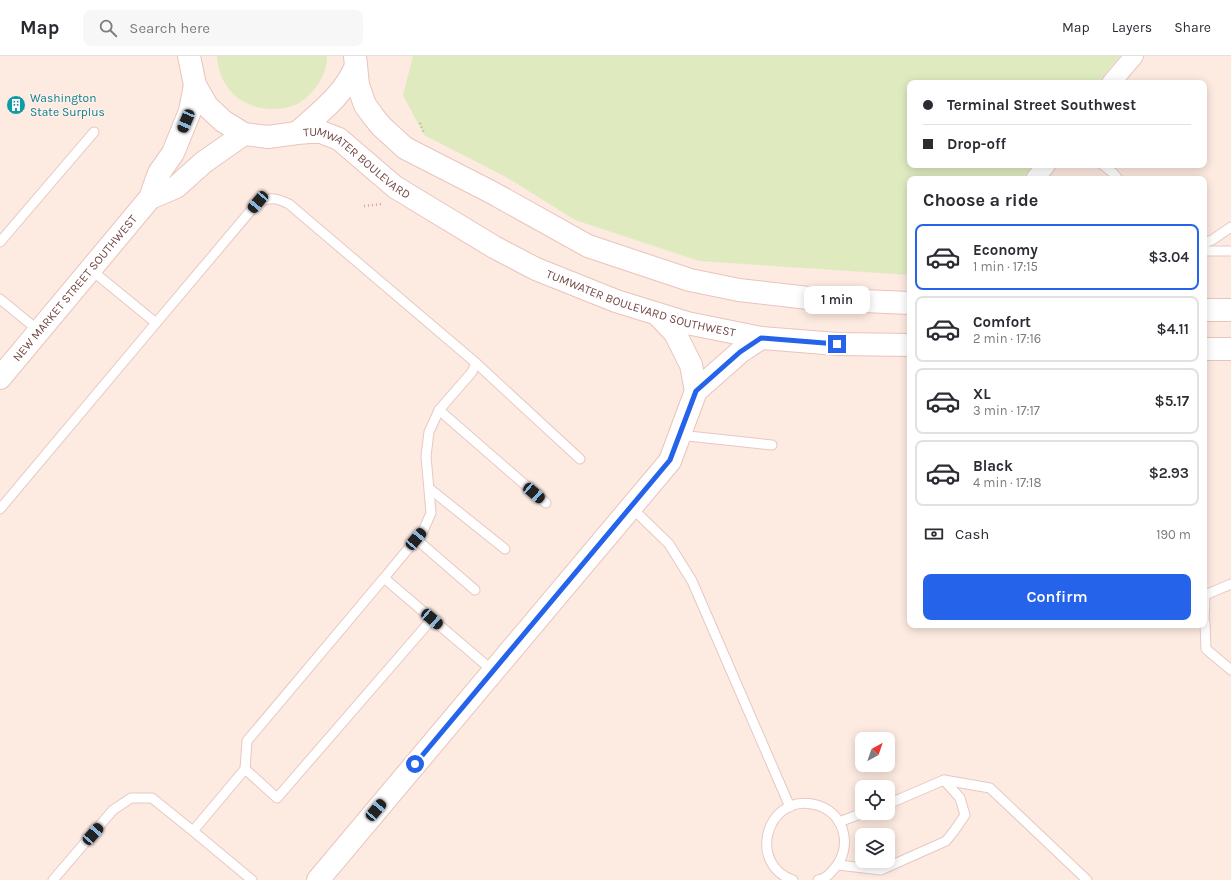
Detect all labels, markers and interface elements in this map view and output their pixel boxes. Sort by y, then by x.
search box [83,10,363,46]
text: Map [20,17,59,39]
icon: search [97,17,119,39]
text: Search here [129,19,210,37]
text: Map [1062,19,1090,36]
text: Layers [1112,19,1152,36]
text: Share [1174,19,1211,36]
place label: Washington State Surplus [30,91,105,119]
building icon: Washington State Surplus [5,94,27,116]
text: Terminal Street Southwest [947,96,1136,114]
car [176,108,196,134]
street label: TUMWATER BOULEVARD [303,124,413,202]
text: Drop-off [947,135,1006,153]
car [246,189,270,215]
text: Choose a ride [923,189,1038,211]
street label: NEW MARKET STREET SOUTHWEST [10,212,140,364]
icon: car [925,239,961,275]
text: Economy [973,241,1038,259]
text: $3.04 [1149,248,1189,266]
text: 1 min · 17:15 [973,259,1038,274]
street label: TUMWATER BOULEVARD SOUTHWEST [544,267,737,340]
callout: 1 min [804,286,870,314]
text: 1 min [821,292,853,307]
icon: car [925,311,961,347]
text: Comfort [973,313,1031,331]
text: $4.11 [1157,320,1189,338]
text: 2 min · 17:16 [973,331,1041,346]
route end [828,335,846,353]
icon: car [925,383,961,419]
text: XL [973,385,991,403]
text: $5.17 [1155,392,1189,410]
text: 3 min · 17:17 [973,403,1040,418]
icon: car [925,455,961,491]
text: Black [973,457,1013,475]
text: $2.93 [1149,464,1189,482]
text: 4 min · 17:18 [973,475,1041,490]
car [521,481,547,505]
icon: cash [923,523,945,545]
text: Cash [955,525,989,543]
car [404,526,428,552]
text: 190 m [1156,527,1191,542]
button: Confirm [923,574,1191,620]
car [419,607,445,631]
north arrow [855,732,895,772]
map controls [855,732,895,868]
route start [406,755,424,773]
button: locate [855,780,895,820]
car [364,797,388,823]
car [81,821,105,847]
button: layers [855,828,895,868]

